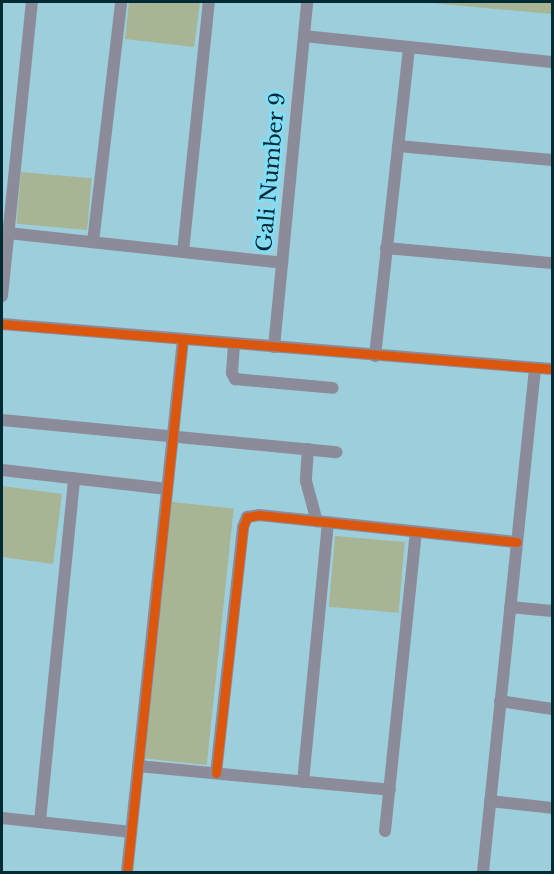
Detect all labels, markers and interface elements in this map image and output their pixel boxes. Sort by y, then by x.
street label: Gali Number 9 [251,91,291,253]

